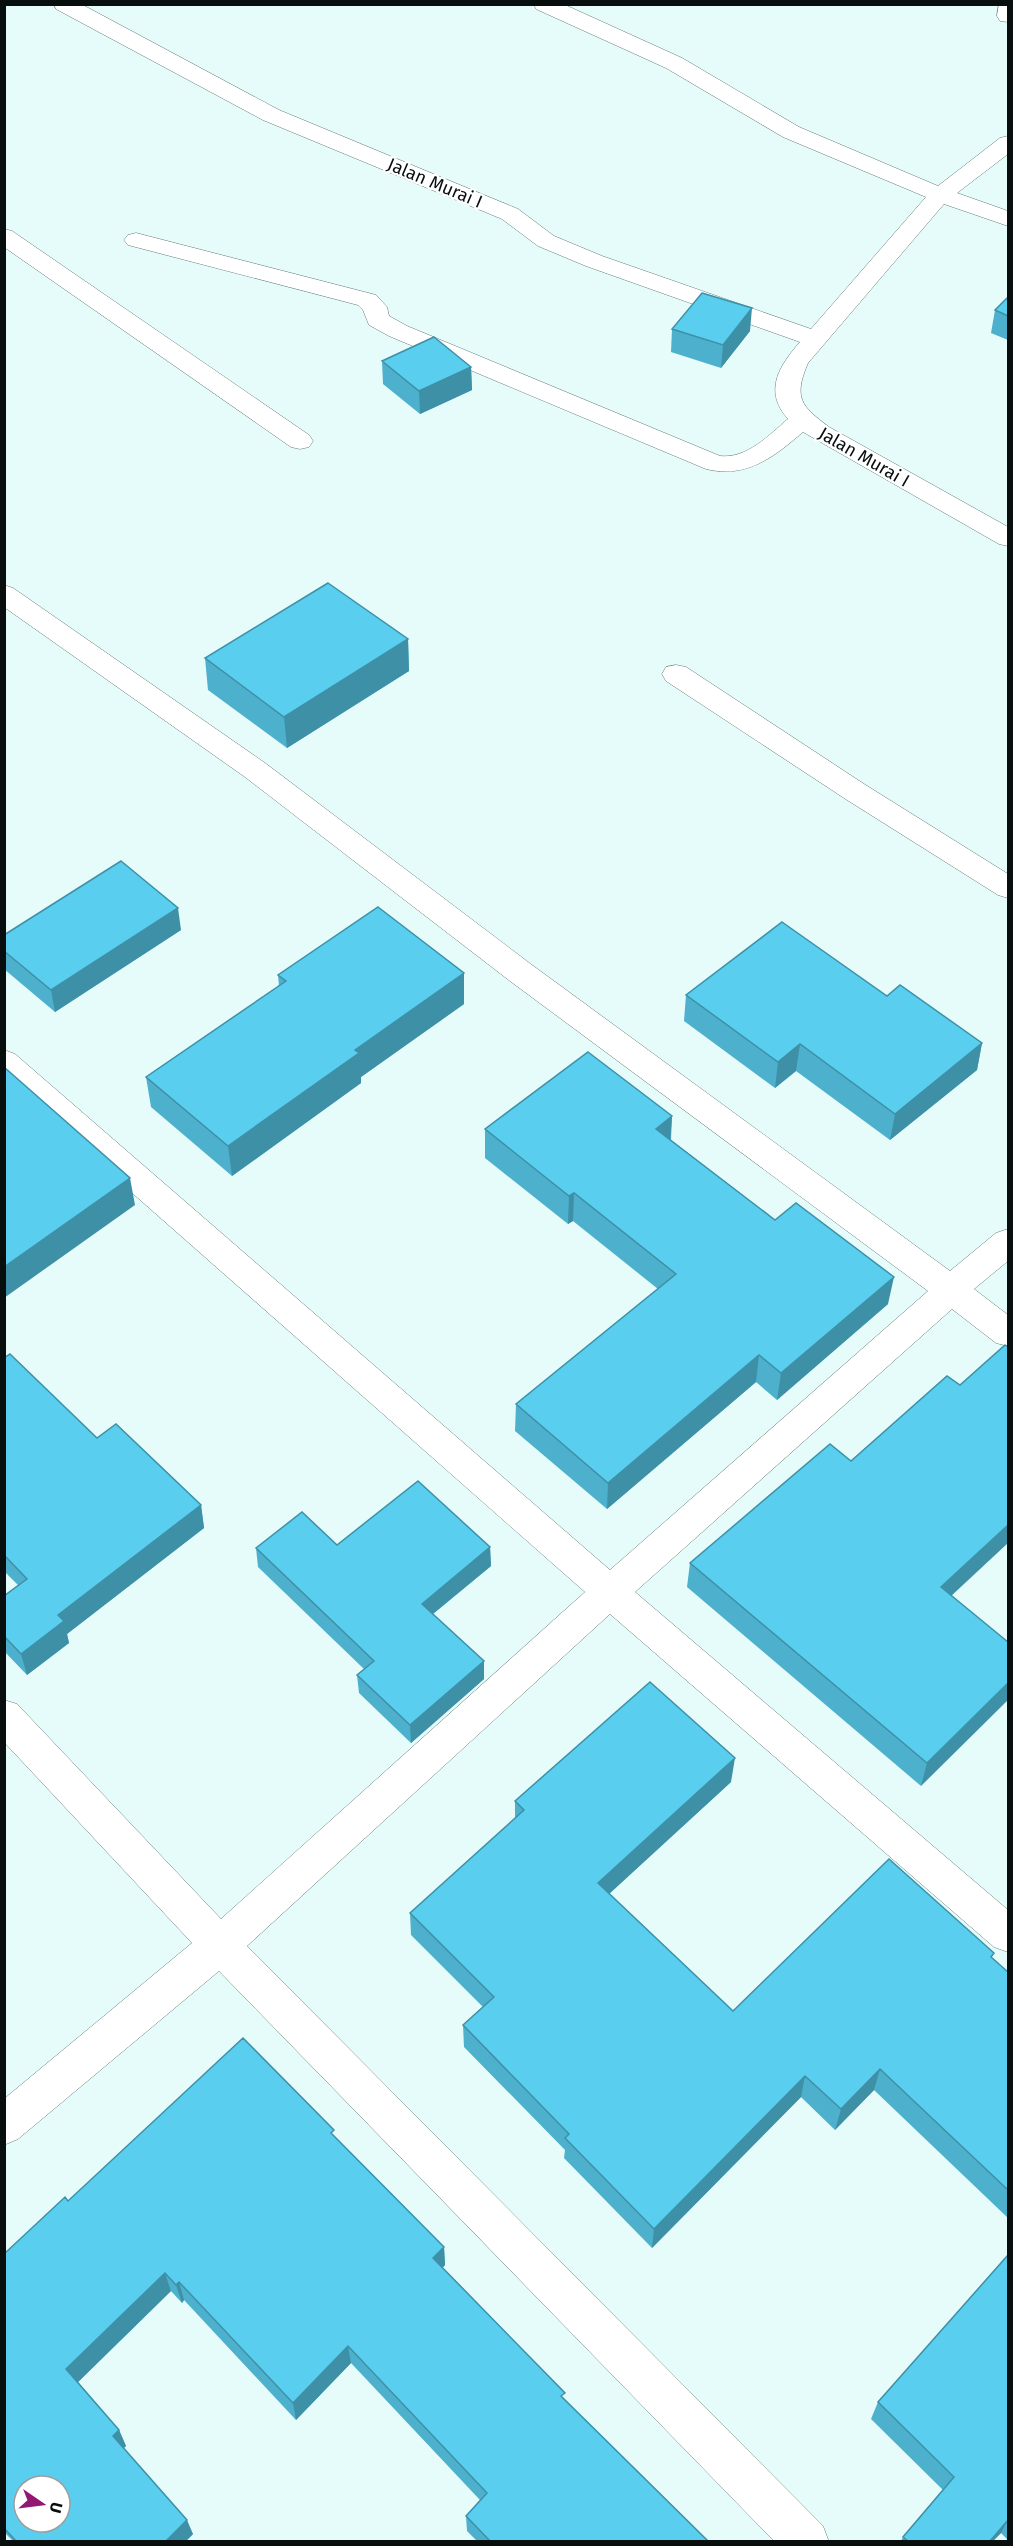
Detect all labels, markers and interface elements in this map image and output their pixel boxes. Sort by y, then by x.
street label: Jalan Murai I [384,153,486,213]
street label: Jalan Murai I [815,422,913,492]
north arrow [12,2474,72,2534]
text: U [46,2500,67,2515]

